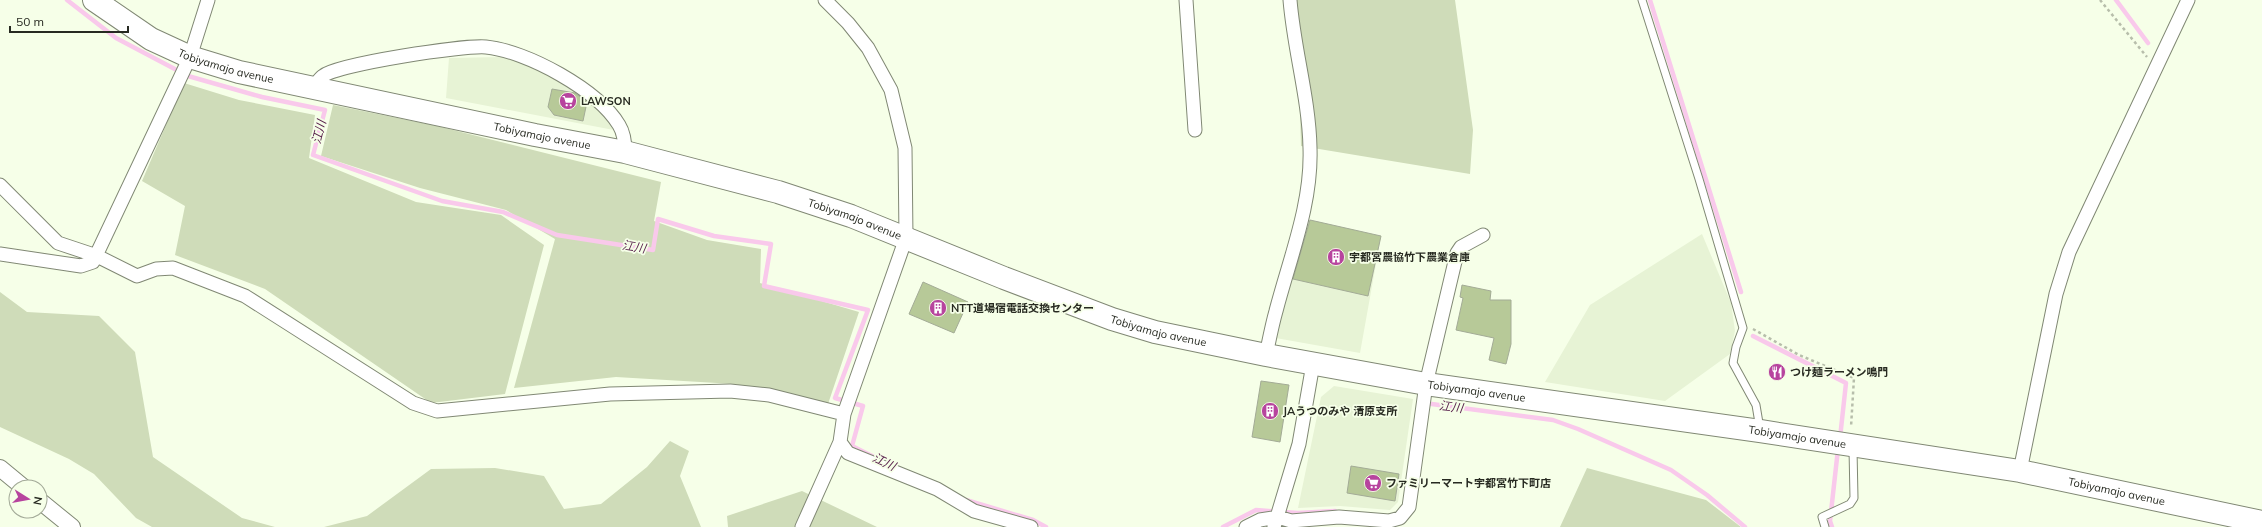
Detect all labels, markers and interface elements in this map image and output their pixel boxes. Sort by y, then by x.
scale bar [10,8,128,34]
text: 50 m [16,14,44,29]
street label: Tobiyamajo avenue [176,45,275,86]
supermarket icon: LAWSON [558,91,578,111]
place label: LAWSON [581,94,631,108]
water label: 江川 [308,116,329,145]
street label: Tobiyamajo avenue [492,119,592,152]
street label: Tobiyamajo avenue [806,195,904,243]
water label: 江川 [621,237,649,256]
building icon: 宇都宮農協竹下農業倉庫 [1326,247,1346,267]
place label: 宇都宮農協竹下農業倉庫 [1349,250,1470,264]
building icon: NTT道場宿電話交換センター [928,298,948,318]
place label: NTT道場宿電話交換センター [951,301,1094,315]
street label: Tobiyamajo avenue [1109,312,1208,349]
restaurant icon: つけ麺ラーメン鳴門 [1767,362,1787,382]
place label: つけ麺ラーメン鳴門 [1790,365,1889,379]
street label: Tobiyamajo avenue [1427,377,1526,405]
water label: 江川 [1438,398,1466,416]
building icon: JAうつのみや 清原支所 [1260,401,1280,421]
place label: JAうつのみや 清原支所 [1283,404,1397,418]
street label: Tobiyamajo avenue [1747,422,1847,451]
water label: 江川 [870,450,900,474]
supermarket icon: ファミリーマート宇都宮竹下町店 [1363,473,1383,493]
street label: Tobiyamajo avenue [2067,474,2166,508]
place label: ファミリーマート宇都宮竹下町店 [1386,476,1551,490]
north arrow [8,479,48,519]
text: N [30,495,45,506]

